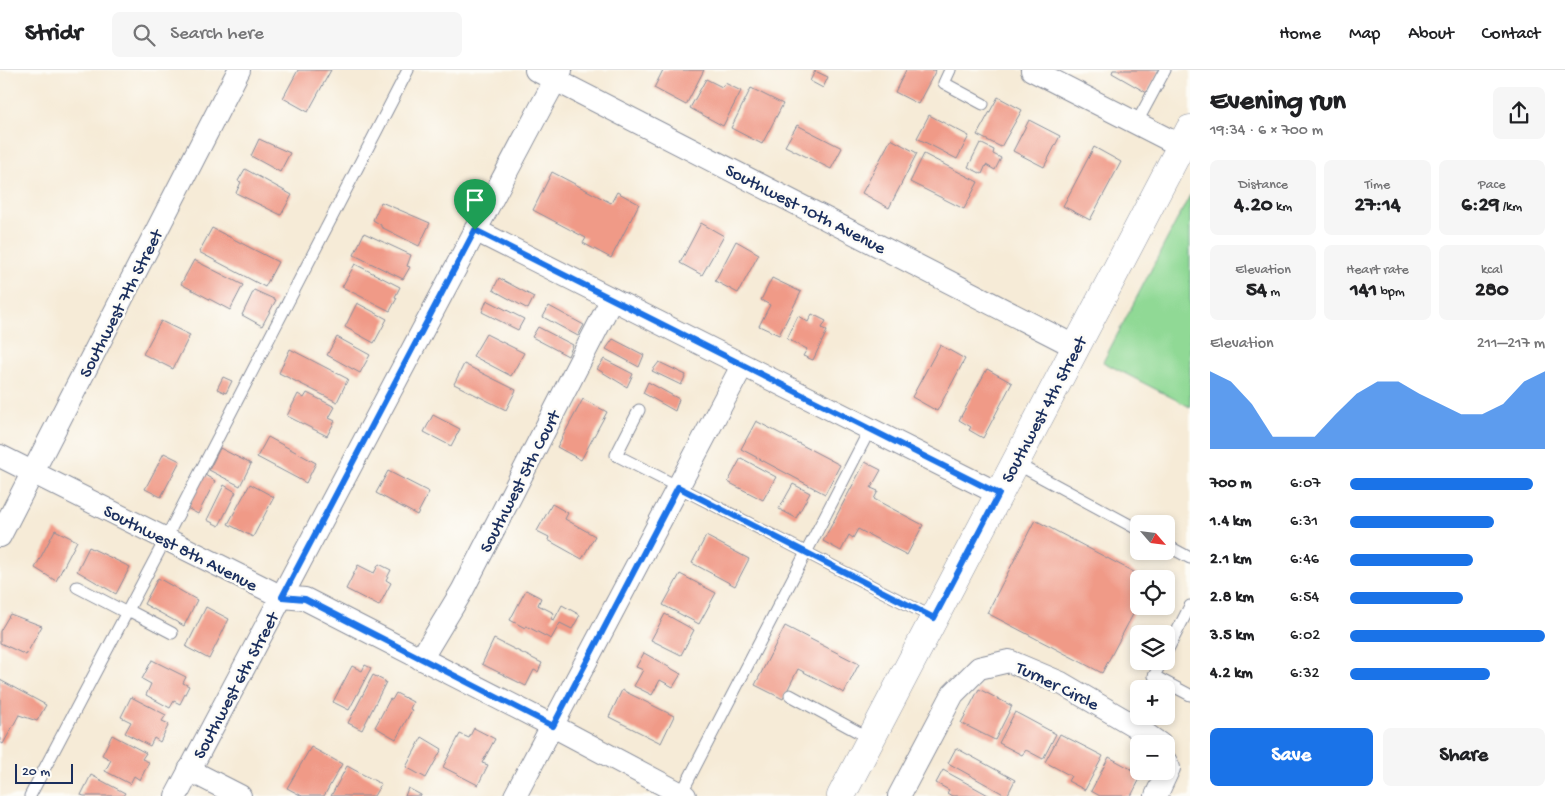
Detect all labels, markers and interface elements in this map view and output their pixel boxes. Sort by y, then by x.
search box [112,12,462,57]
text: Stridr [25,20,82,49]
icon: search [130,21,158,49]
text: Search here [170,23,264,46]
text: Home [1279,24,1321,45]
text: Map [1349,24,1380,45]
text: About [1408,24,1454,45]
text: Contact [1482,24,1540,45]
text: Evening run [1210,86,1346,119]
button: share [1493,87,1545,139]
text: 19:34 · 6 × 700 m [1210,122,1323,141]
street label: Southwest 10th Avenue [721,161,889,260]
text: Distance [1238,177,1288,194]
text: Time [1365,177,1390,194]
text: Pace [1478,177,1506,194]
pin [454,179,496,230]
icon: arrive [461,186,489,214]
text: 4.20 [1234,194,1273,219]
text: 27:14 [1354,194,1401,219]
text: 6:29 [1461,194,1499,219]
text: km [1273,199,1292,216]
text: /km [1499,199,1522,216]
street label: Southwest 7th Street [76,225,169,382]
text: Elevation [1235,262,1291,279]
text: Heart rate [1346,262,1409,279]
text: kcal [1481,262,1503,279]
text: 54 [1246,279,1267,304]
text: 141 [1350,279,1377,304]
text: 280 [1475,279,1509,304]
text: m [1267,284,1280,301]
text: bpm [1377,284,1405,301]
street label: Southwest 4th Street [998,332,1093,487]
text: Elevation [1210,335,1274,354]
text: 211–217 m [1477,335,1545,354]
street label: Southwest 5th Court [476,406,567,557]
text: 700 m [1210,475,1252,494]
text: 6:07 [1290,475,1321,494]
street label: Southwest 8th Avenue [99,501,261,597]
text: 1.4 km [1210,513,1251,532]
text: 6:31 [1290,513,1318,532]
north arrow [1130,515,1175,560]
map controls [1130,515,1175,780]
text: 2.1 km [1210,551,1252,570]
text: 6:46 [1290,551,1319,570]
button: locate [1130,570,1175,615]
text: 2.8 km [1210,589,1254,608]
text: 6:54 [1290,589,1319,608]
street label: Southwest 6th Street [190,608,286,763]
button: layers [1130,625,1175,670]
text: 3.5 km [1210,627,1254,646]
text: 6:02 [1290,627,1320,646]
street label: Turner Circle [1011,658,1102,717]
text: 4.2 km [1210,665,1253,684]
text: 6:32 [1290,665,1319,684]
button: + [1130,680,1175,725]
button: Save [1210,728,1373,786]
button: Share [1383,728,1545,786]
button: − [1130,735,1175,780]
scale bar [15,761,72,784]
text: 20 m [22,764,50,781]

